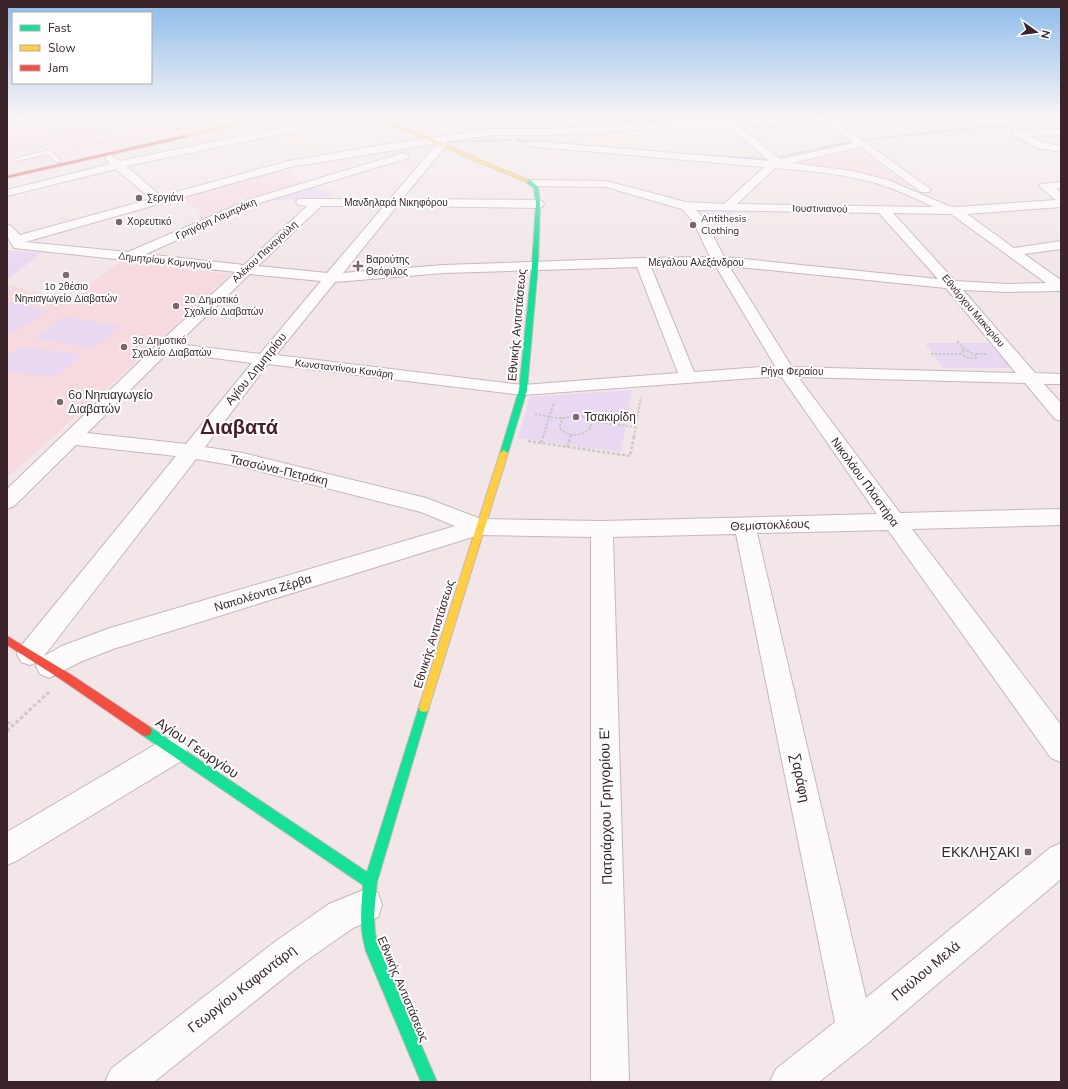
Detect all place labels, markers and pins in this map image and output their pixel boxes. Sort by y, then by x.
place label: Σεργιάνι [147,191,183,205]
marker: Σεργιάνι [134,193,144,203]
place label: Antithesis Clothing [701,212,746,238]
place label: Χορευτικό [127,215,172,229]
marker: Χορευτικό [114,217,124,227]
marker: Antithesis Clothing [688,220,698,230]
place label: Βαρούτης Θεόφιλος [366,253,410,279]
marker: Βαρούτης Θεόφιλος [353,261,363,271]
marker: 1ο 2θέσιο Νηπιαγωγείο Διαβατών [61,270,71,280]
place label: 1ο 2θέσιο Νηπιαγωγείο Διαβατών [15,280,117,306]
place label: 2ο Δημοτικό Σχολείο Διαβατών [184,293,264,319]
marker: 2ο Δημοτικό Σχολείο Διαβατών [171,301,181,311]
place label: 3ο Δημοτικό Σχολείο Διαβατών [132,334,212,360]
marker: 3ο Δημοτικό Σχολείο Διαβατών [119,342,129,352]
place label: 6ο Νηπιαγωγείο Διαβατών [68,387,153,417]
marker: 6ο Νηπιαγωγείο Διαβατών [55,397,65,407]
place label: Τσακιρίδη [584,409,636,425]
marker: Τσακιρίδη [571,412,581,422]
place label: ΕΚΚΛΗΣΑΚΙ [942,843,1020,862]
marker: ΕΚΚΛΗΣΑΚΙ [1023,847,1033,857]

